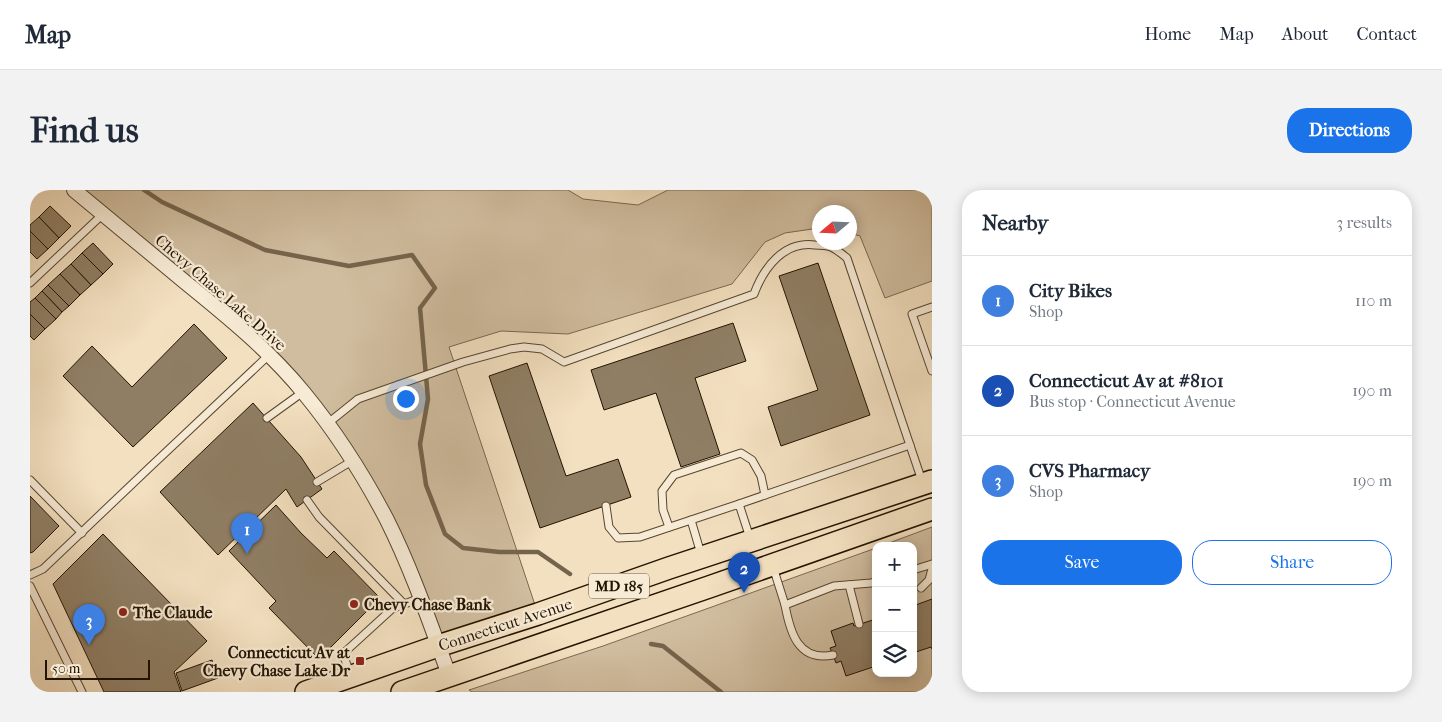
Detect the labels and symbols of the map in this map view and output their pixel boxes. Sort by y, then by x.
north arrow [812,205,857,250]
street label: Chevy Chase Lake Drive [151,230,290,354]
your location [393,386,419,412]
pin: 1 [231,513,263,554]
pin: 2 [728,552,760,593]
road number: MD 185 [589,574,649,598]
street label: Connecticut Avenue [436,594,574,655]
place label: Chevy Chase Bank [364,595,492,615]
marker: Chevy Chase Bank [348,598,360,610]
place label: The Claude [132,603,213,622]
pin: 3 [73,604,105,645]
marker: The Claude [117,606,129,618]
place label: Connecticut Av at Chevy Chase Lake Dr [203,643,351,681]
marker: Connecticut Av at Chevy Chase Lake Dr [354,655,366,667]
scale bar [45,657,150,680]

